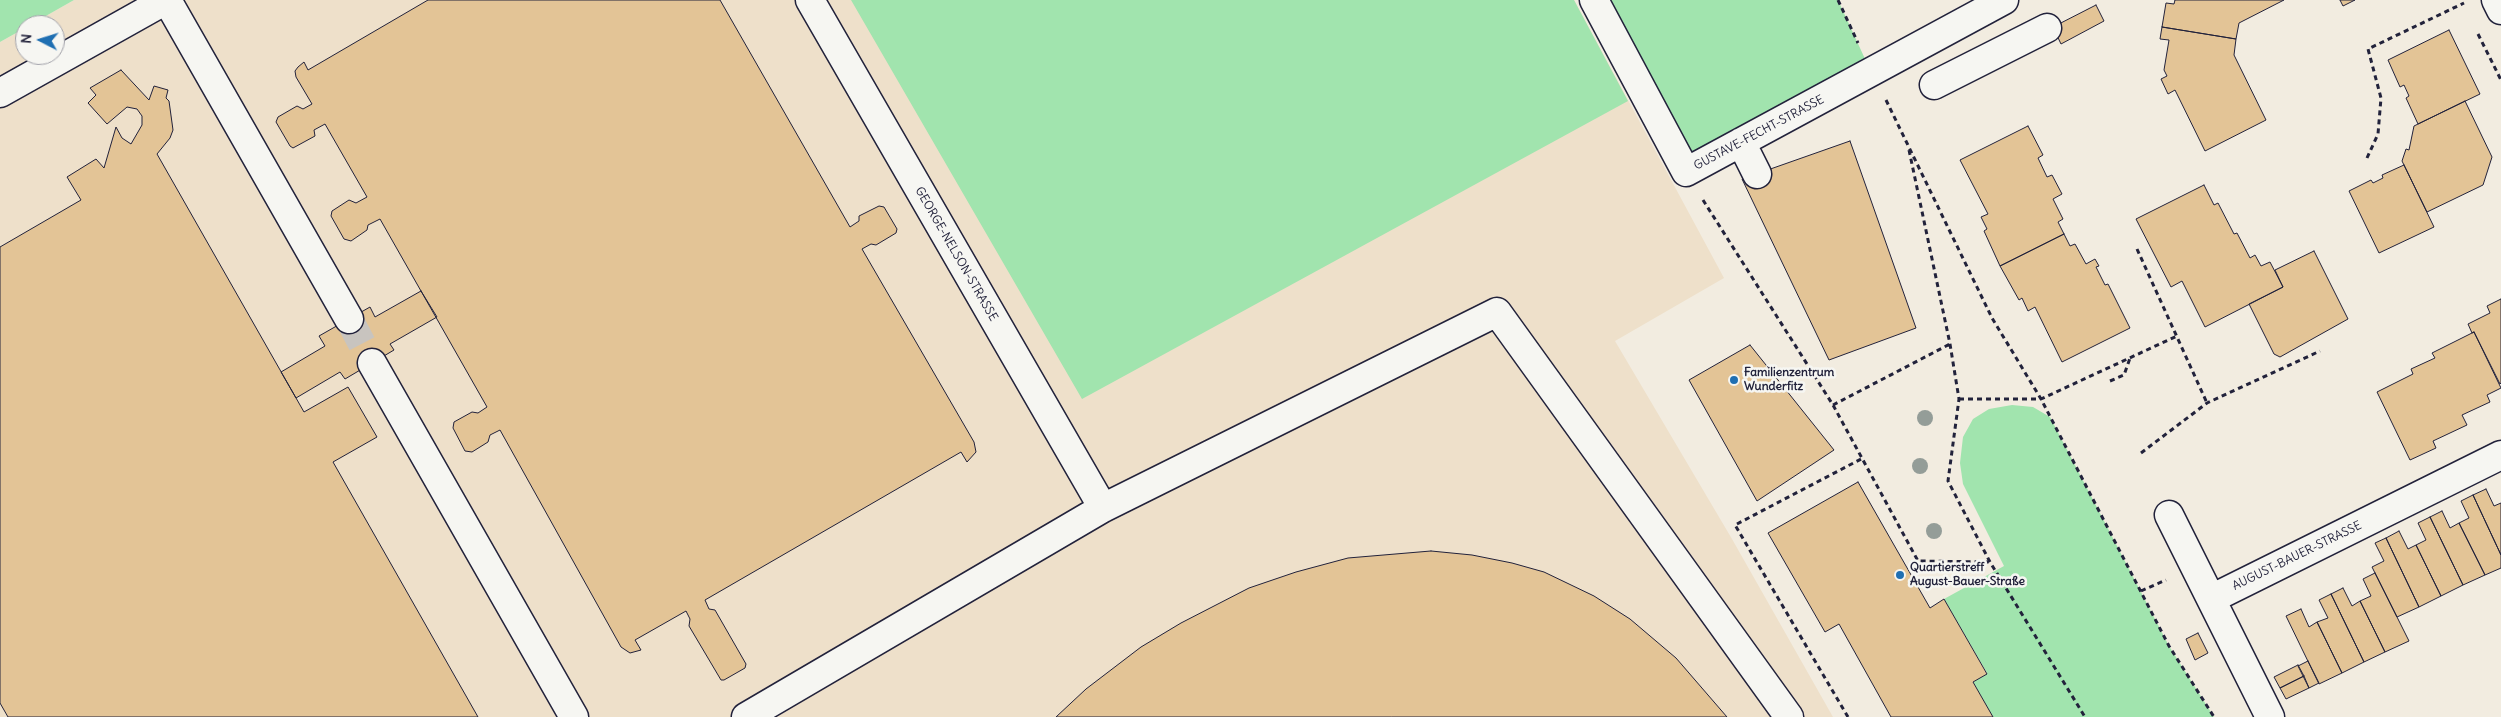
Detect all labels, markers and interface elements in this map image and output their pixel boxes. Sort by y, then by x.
north arrow [15,15,65,65]
text: N [17,33,35,44]
street label: GUSTAVE-FECHT-STRASSE [1691,93,1827,173]
street label: GEORGE-NELSON-STRASSE [912,184,1000,324]
place label: Familienzentrum Wunderfitz [1744,366,1834,394]
marker: Familienzentrum Wunderfitz [1728,374,1740,386]
street label: AUGUST-BAUER-STRASSE [2230,518,2364,594]
place label: Quartierstreff August-Bauer-Straße [1910,561,2025,589]
marker: Quartierstreff August-Bauer-Straße [1894,569,1906,581]

